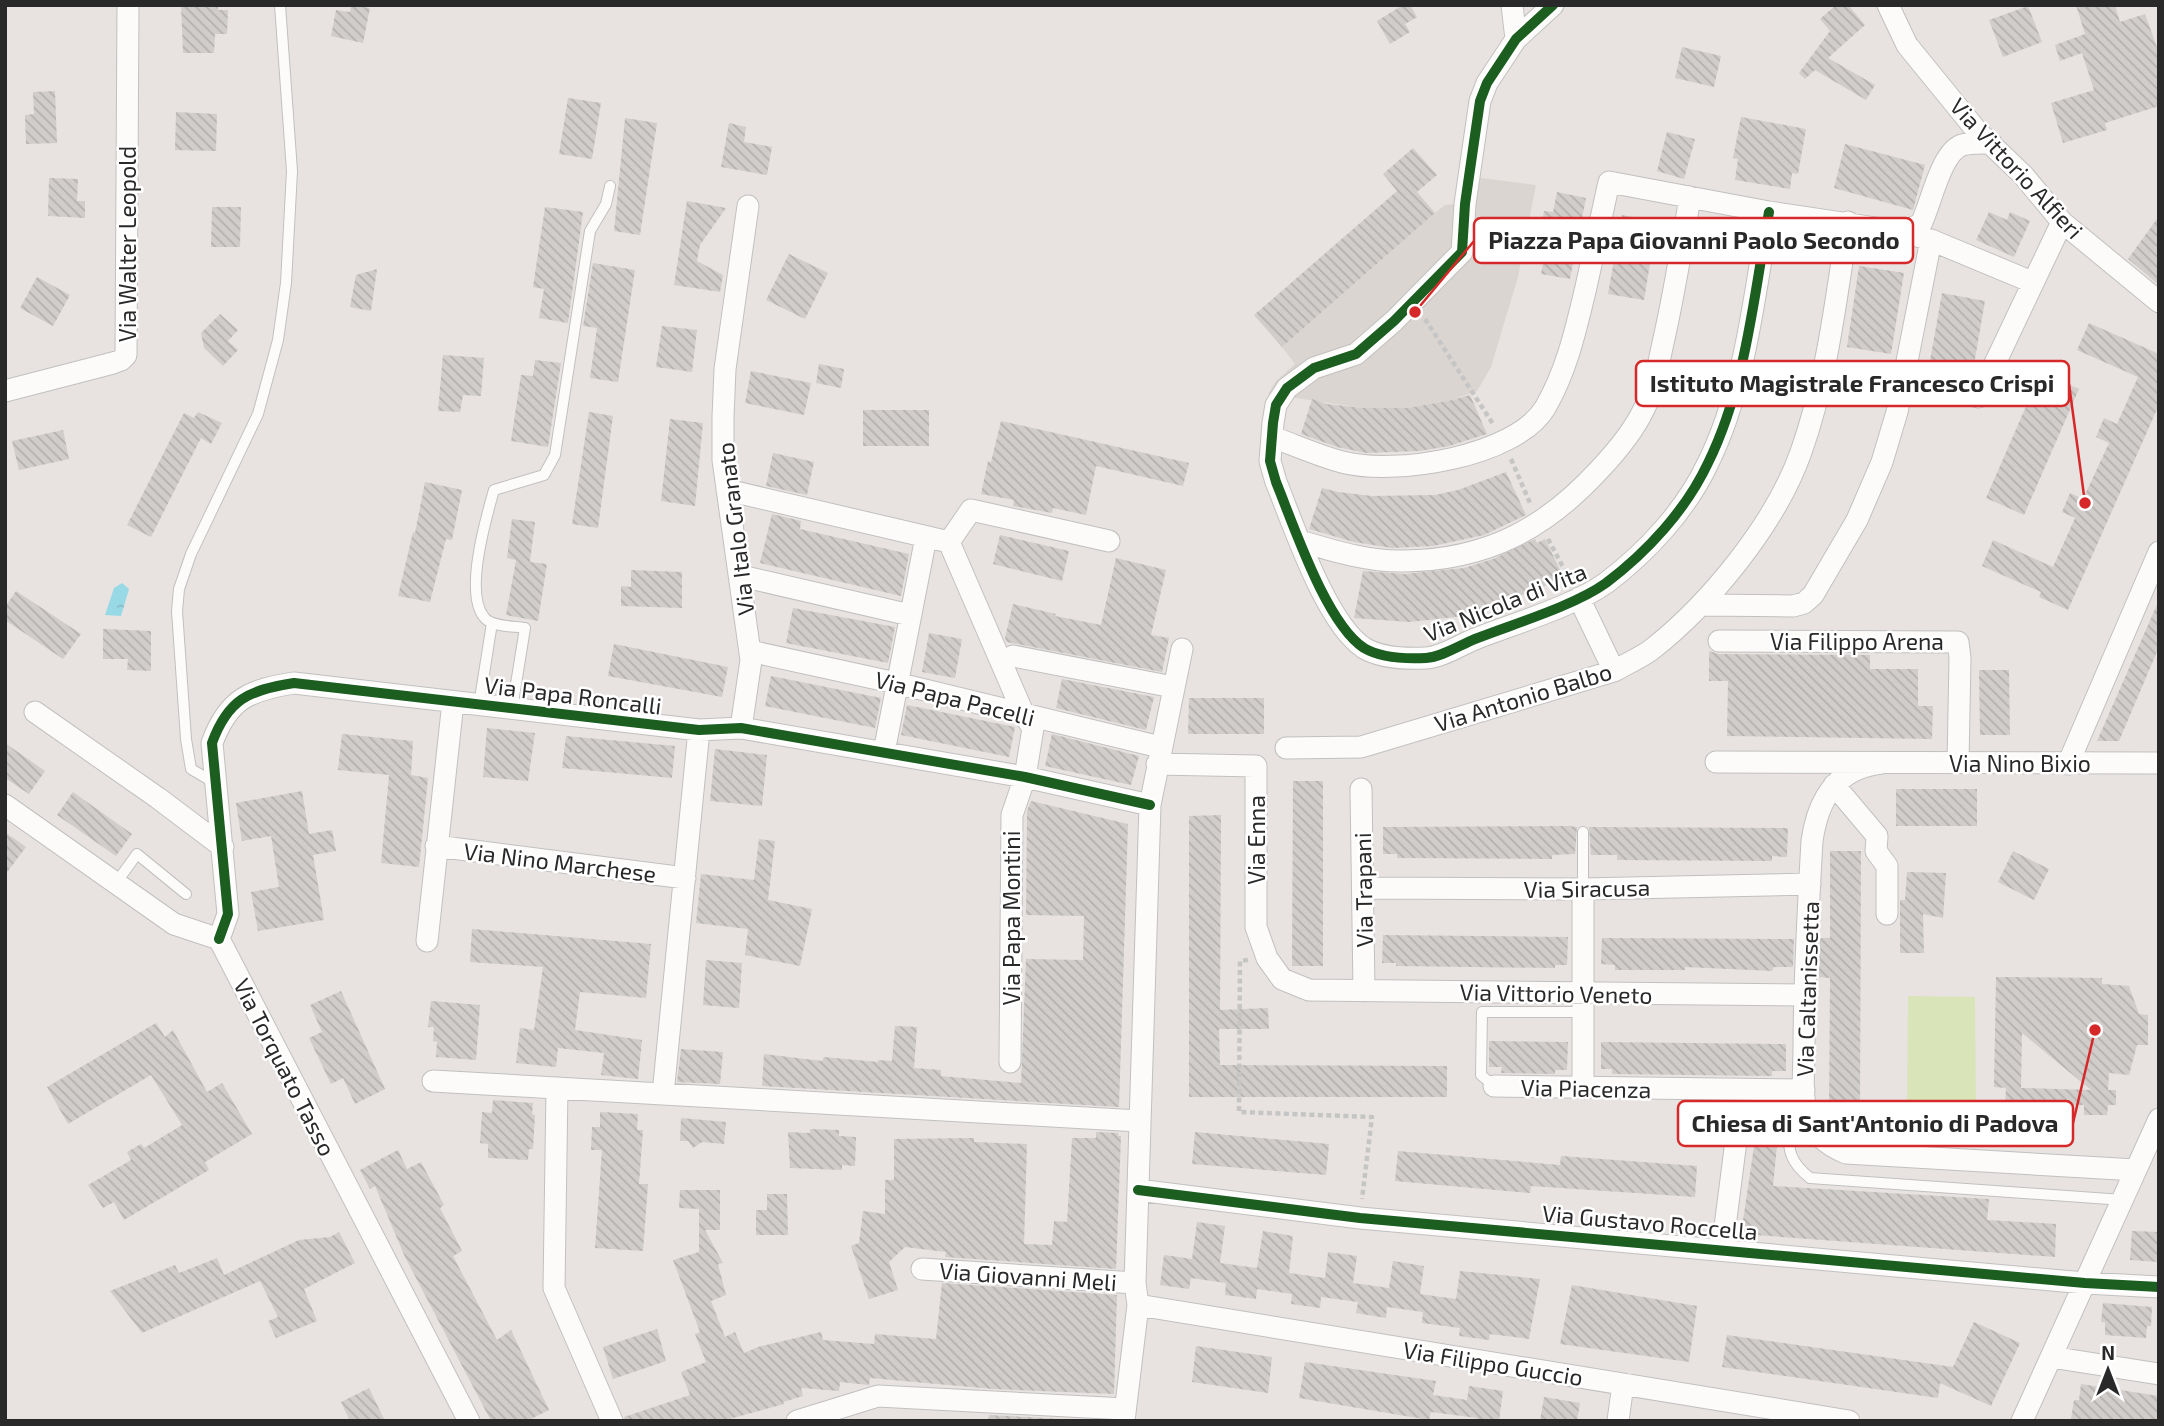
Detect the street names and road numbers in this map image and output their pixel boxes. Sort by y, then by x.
street label: Via Vittorio Alfieri [1945,92,2089,244]
street label: Via Walter Leopold [113,146,141,342]
street label: Via Italo Granato [710,441,760,617]
street label: Via Nicola di Vita [1420,557,1590,647]
street label: Via Filippo Arena [1770,627,1944,655]
street label: Via Antonio Balbo [1431,657,1615,737]
street label: Via Papa Pacelli [872,665,1038,731]
street label: Via Papa Roncalli [483,670,663,720]
street label: Via Nino Bixio [1949,749,2091,777]
street label: Via Enna [1242,795,1270,885]
street label: Via Papa Montini [997,831,1025,1005]
street label: Via Trapani [1348,832,1378,948]
street label: Via Nino Marchese [462,836,658,888]
street label: Via Siracusa [1523,873,1651,903]
street label: Via Caltanissetta [1790,900,1824,1078]
street label: Via Torquato Tasso [228,974,342,1160]
street label: Via Vittorio Veneto [1459,977,1653,1009]
street label: Via Piacenza [1521,1073,1651,1103]
street label: Via Gustavo Roccella [1541,1199,1759,1245]
street label: Via Giovanni Meli [938,1256,1118,1296]
street label: Via Filippo Guccio [1401,1335,1585,1391]

